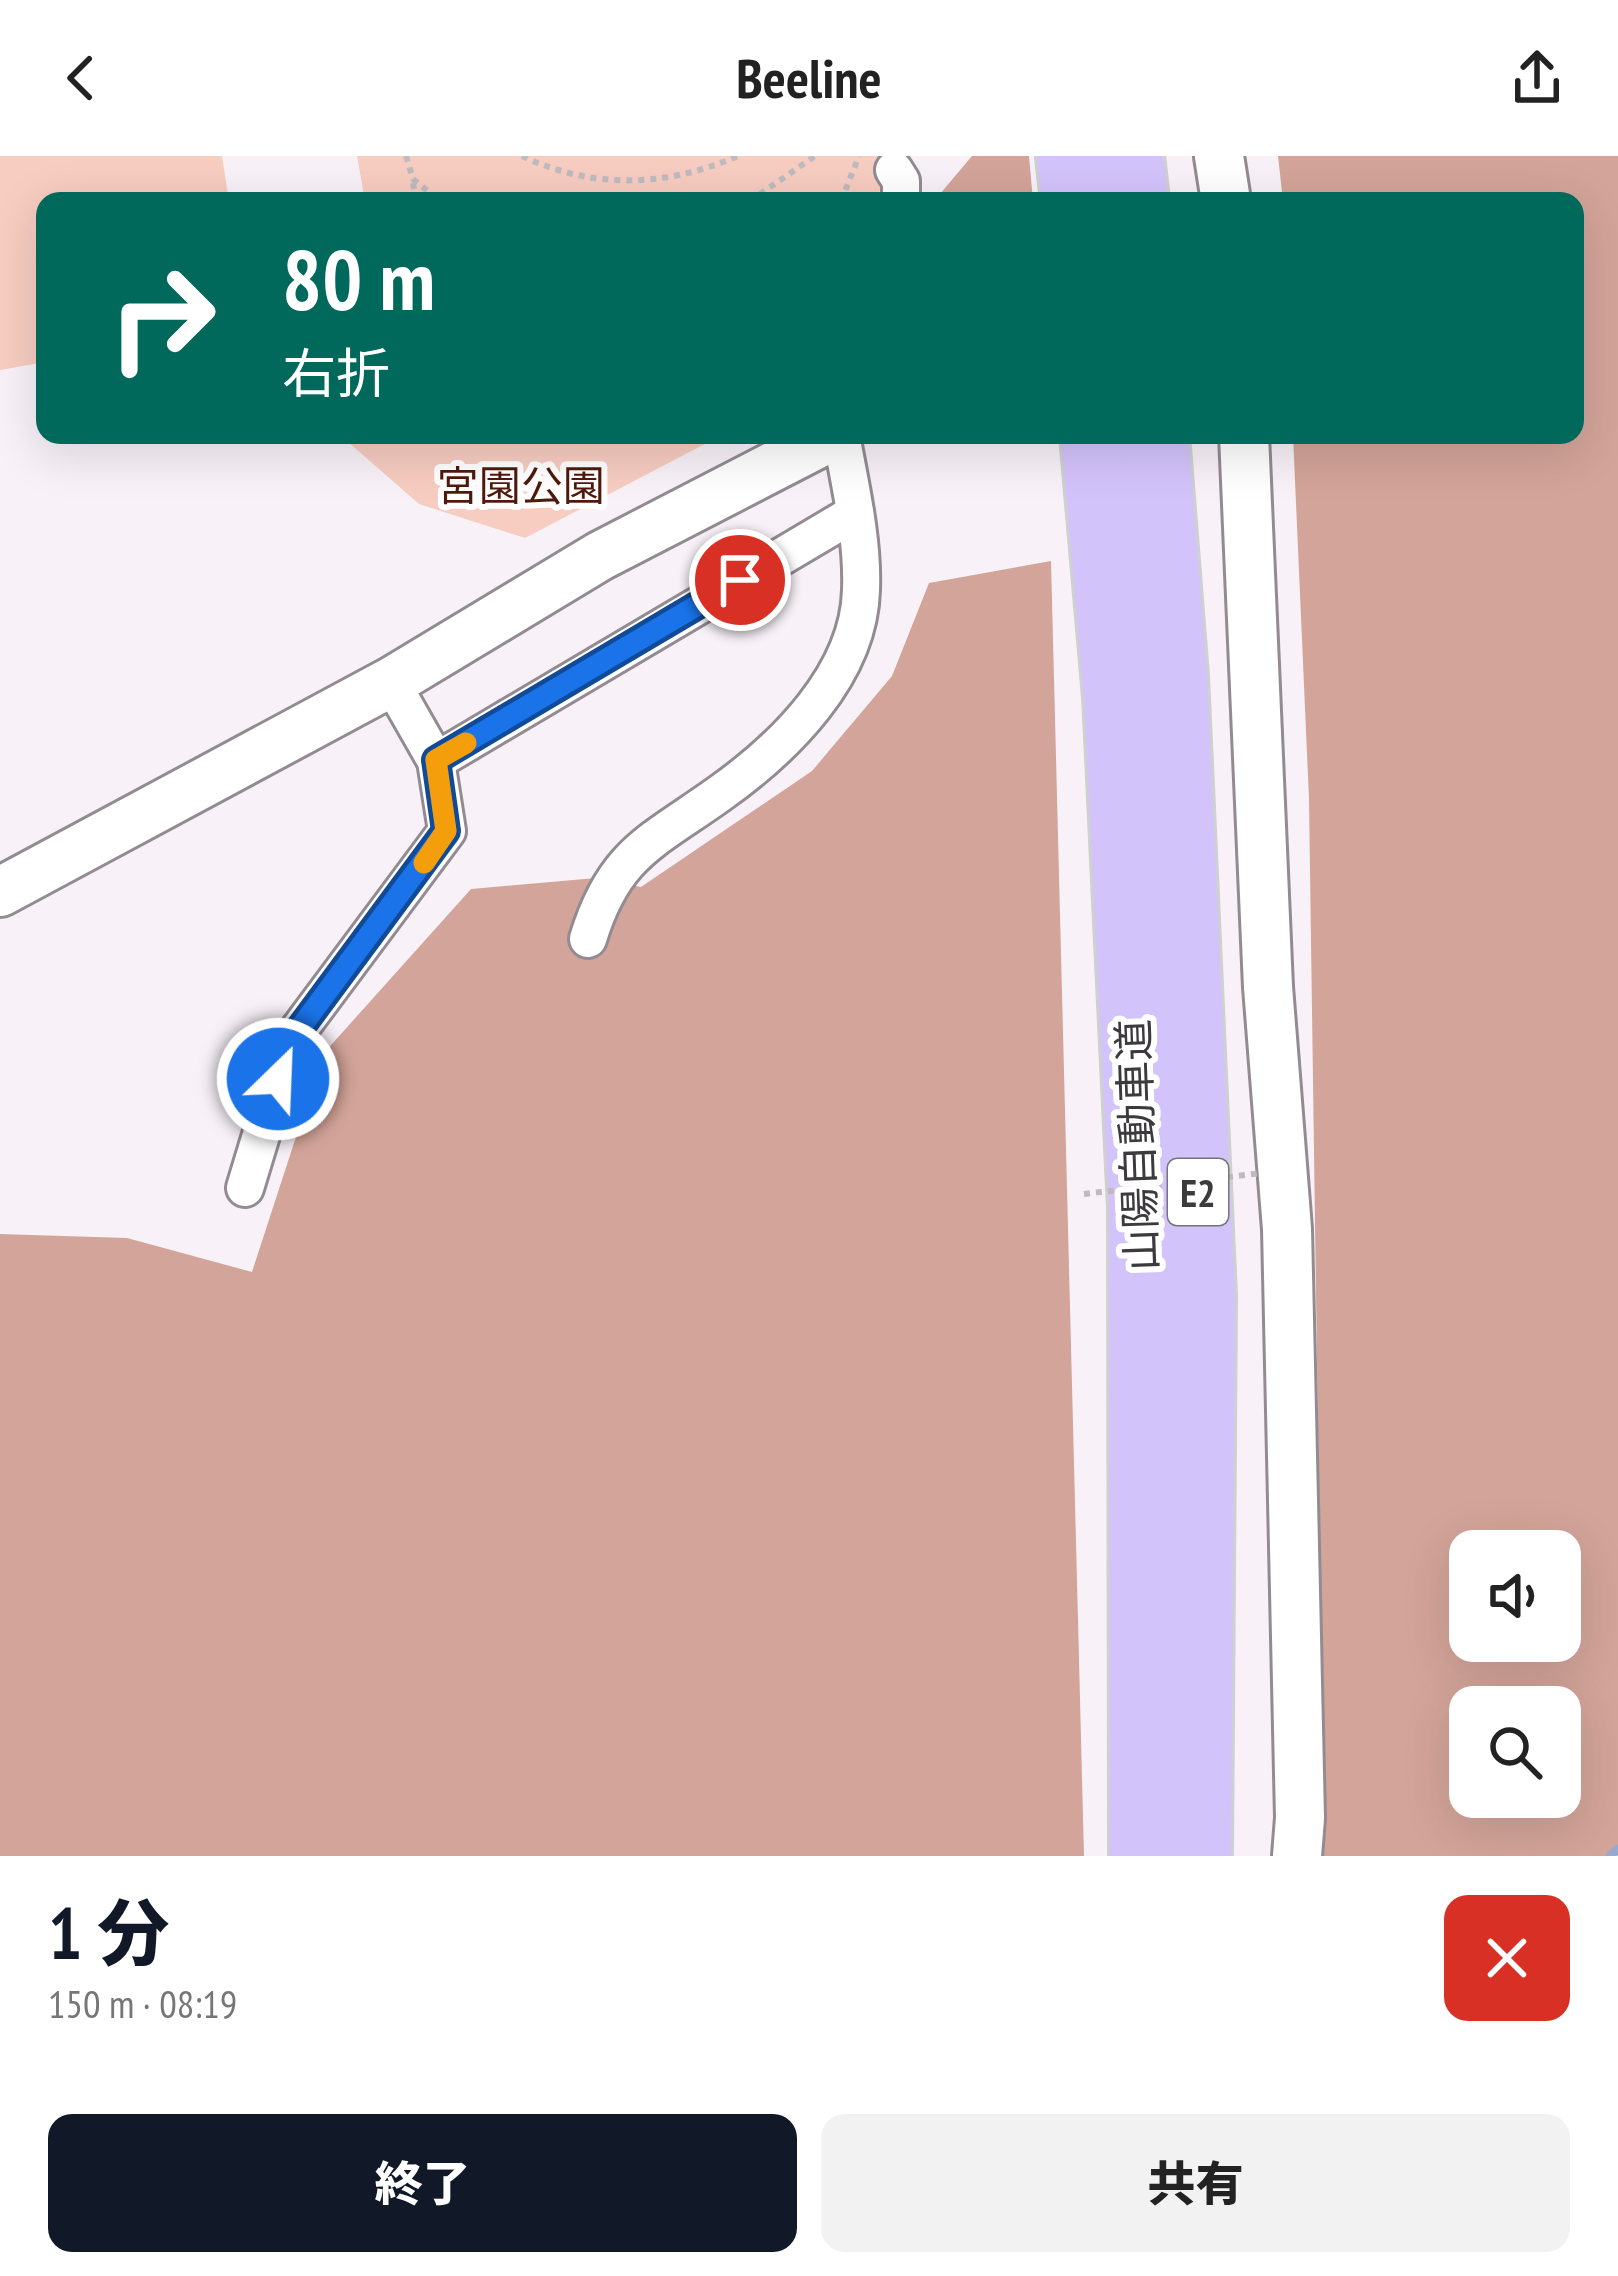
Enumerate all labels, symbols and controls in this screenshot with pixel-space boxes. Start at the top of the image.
text: Beeline [736,43,882,113]
icon: back [48,45,114,111]
icon: share [1504,45,1570,111]
text: 80 m [282,224,435,333]
icon: right [84,240,240,396]
text: 右折 [282,338,390,408]
park label: 宮園公園 [437,458,605,513]
pin [689,529,791,631]
icon: arrive [707,547,773,613]
position arrow [215,1016,341,1142]
street label: 山陽自動車道 [1105,1018,1169,1272]
road number: E2 [1168,1159,1228,1225]
map controls [1449,1530,1581,1818]
button: sound [1449,1530,1581,1662]
button: search [1449,1686,1581,1818]
text: 1 分 [48,1886,169,1979]
button: close [1444,1895,1570,2021]
text: 150 m · 08:19 [48,1978,237,2029]
button: 終了 [48,2114,797,2252]
button: 共有 [821,2114,1570,2252]

